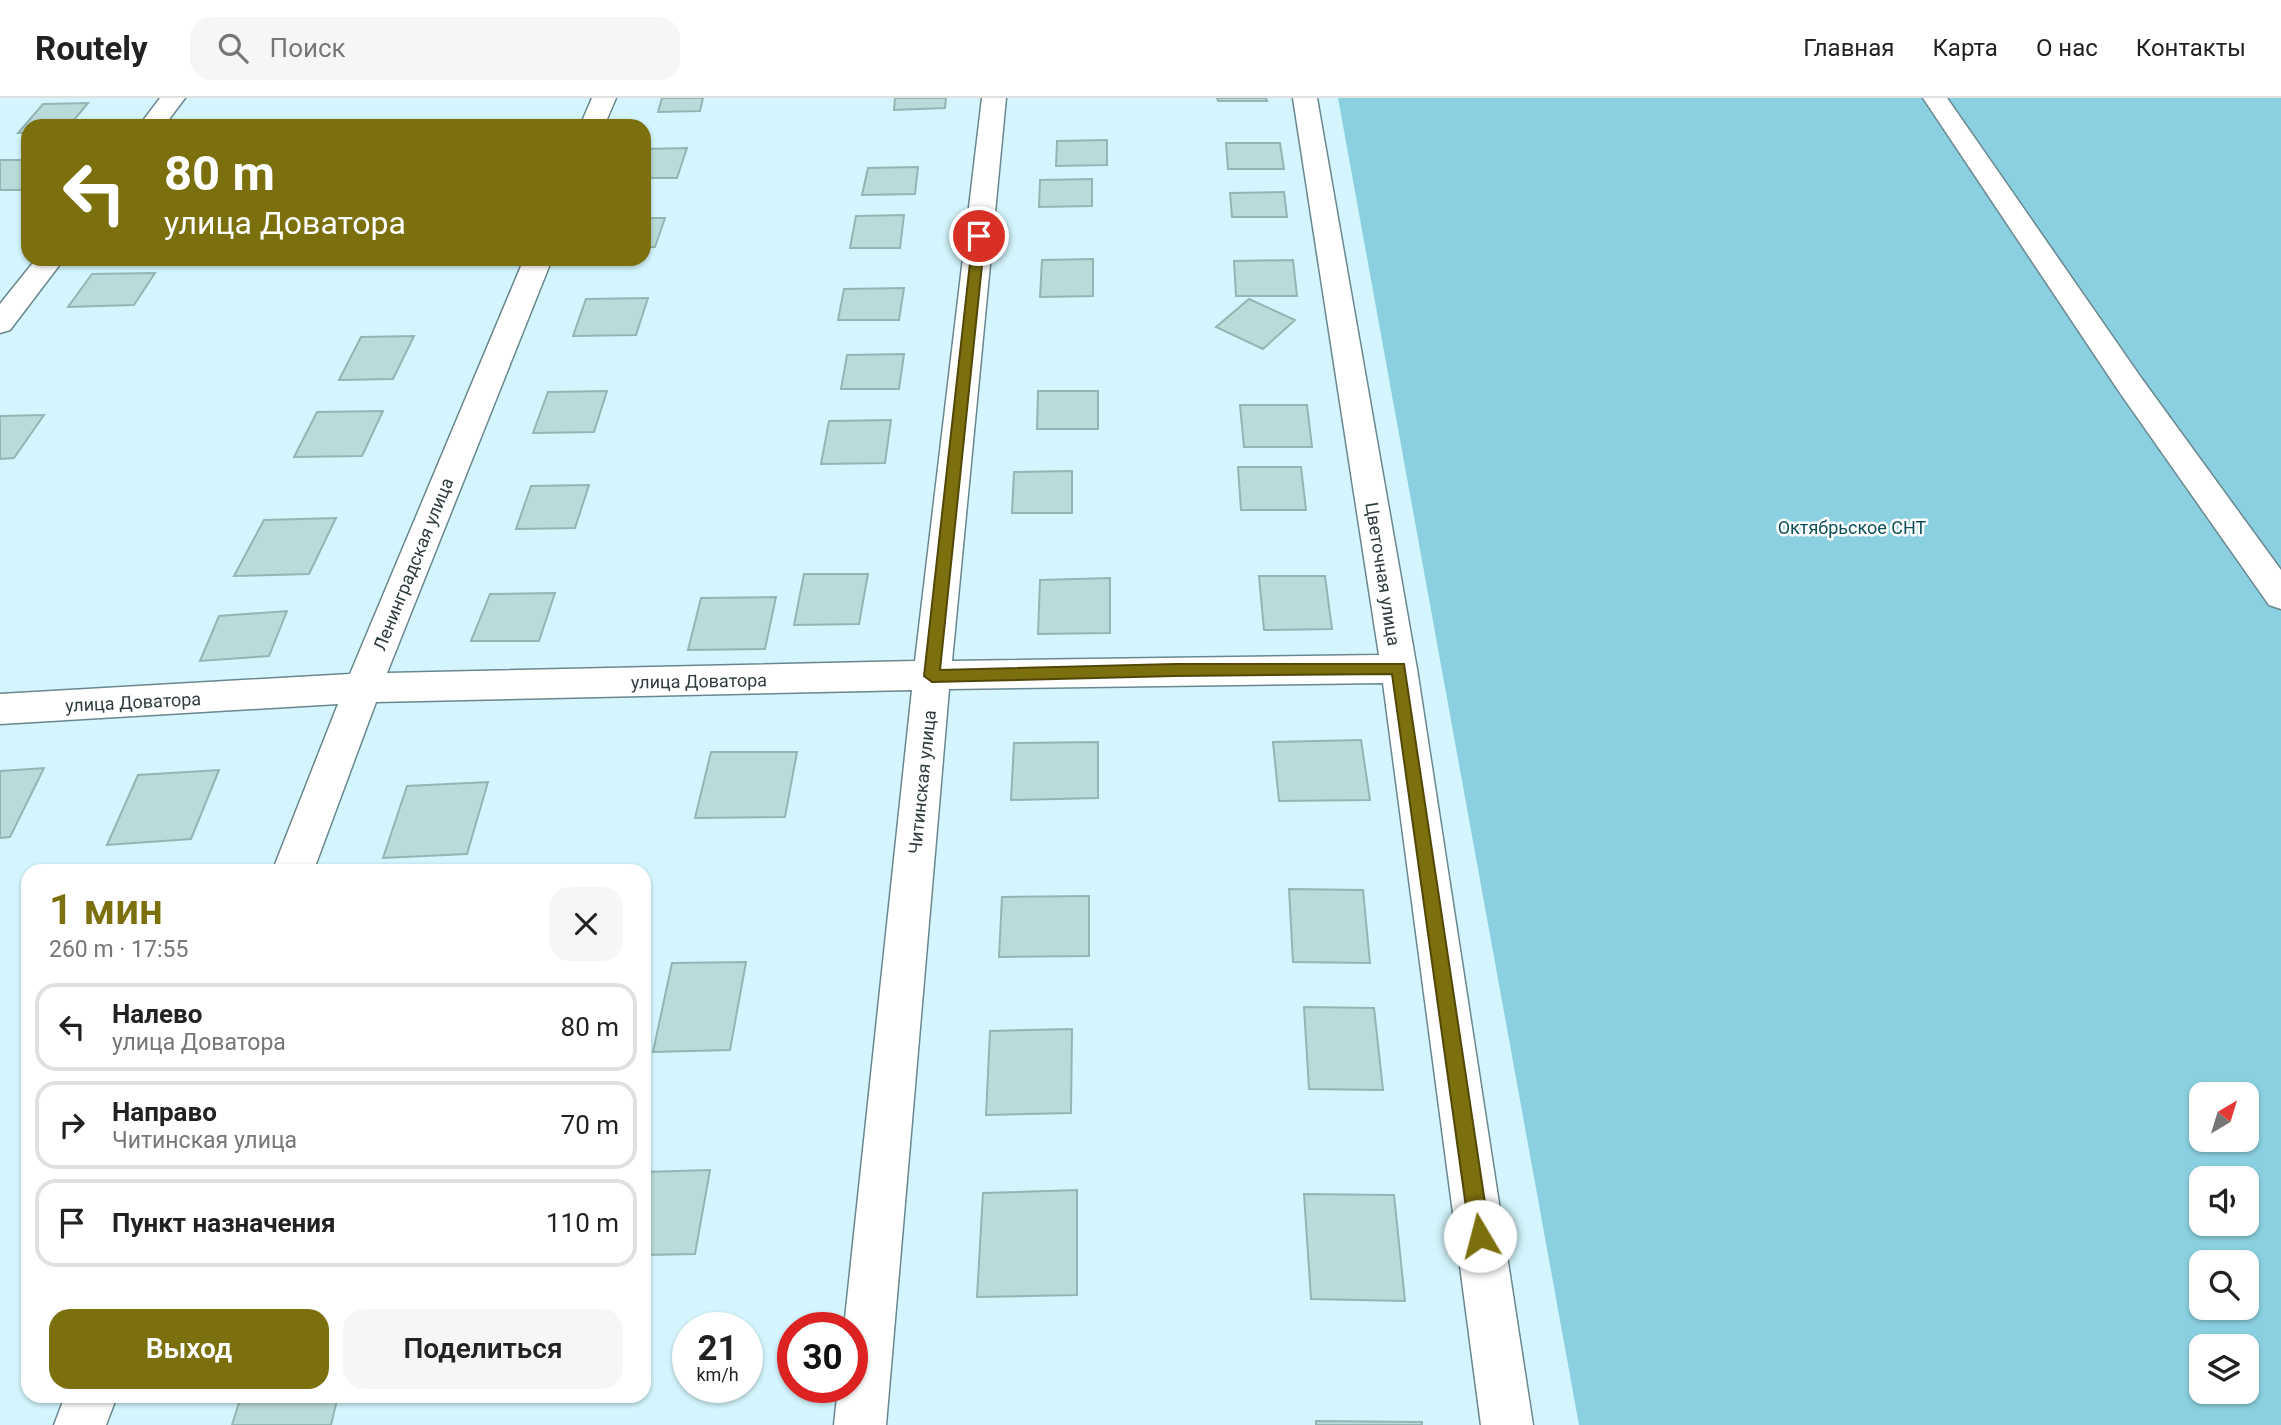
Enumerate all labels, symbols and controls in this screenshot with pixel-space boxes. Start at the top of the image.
search box [190,17,680,80]
text: Routely [35,29,148,68]
icon: search [214,29,252,67]
text: Поиск [270,33,346,63]
text: Главная [1803,34,1894,62]
text: Карта [1932,34,1998,62]
text: О нас [2036,34,2098,62]
text: Контакты [2136,34,2246,62]
text: 80 m [164,145,275,202]
icon: left [49,147,140,238]
text: улица Доватора [164,204,406,242]
pin [949,206,1009,266]
icon: arrive [960,217,998,255]
street label: Ленинградская улица [369,475,457,653]
street label: Цветочная улица [1361,501,1405,647]
park label: Октябрьское СНТ [1778,517,1927,538]
street label: улица Доватора [631,669,767,693]
street label: улица Доватора [65,688,201,716]
street label: Читинская улица [904,709,940,855]
text: 1 мин [49,885,163,934]
button: close [549,887,623,961]
text: 260 m · 17:55 [49,936,188,963]
text: Налево [112,999,202,1029]
icon: left [53,1008,91,1046]
text: 80 m [561,1012,619,1042]
text: улица Доватора [112,1029,286,1056]
north arrow [2189,1082,2259,1152]
map controls [2189,1082,2259,1404]
text: Направо [112,1097,217,1127]
icon: right [53,1106,91,1144]
text: 70 m [561,1110,619,1140]
text: Читинская улица [112,1127,297,1154]
button: sound [2189,1166,2259,1236]
position arrow [1443,1199,1517,1273]
icon: arrive [53,1204,91,1242]
text: Пункт назначения [112,1208,336,1238]
text: 110 m [546,1208,619,1238]
button: search [2189,1250,2259,1320]
button: Выход [49,1309,329,1389]
button: Поделиться [343,1309,623,1389]
speed limit sign: 30 [777,1312,868,1403]
text: 21 [697,1328,738,1369]
button: layers [2189,1334,2259,1404]
text: km/h [696,1364,739,1385]

